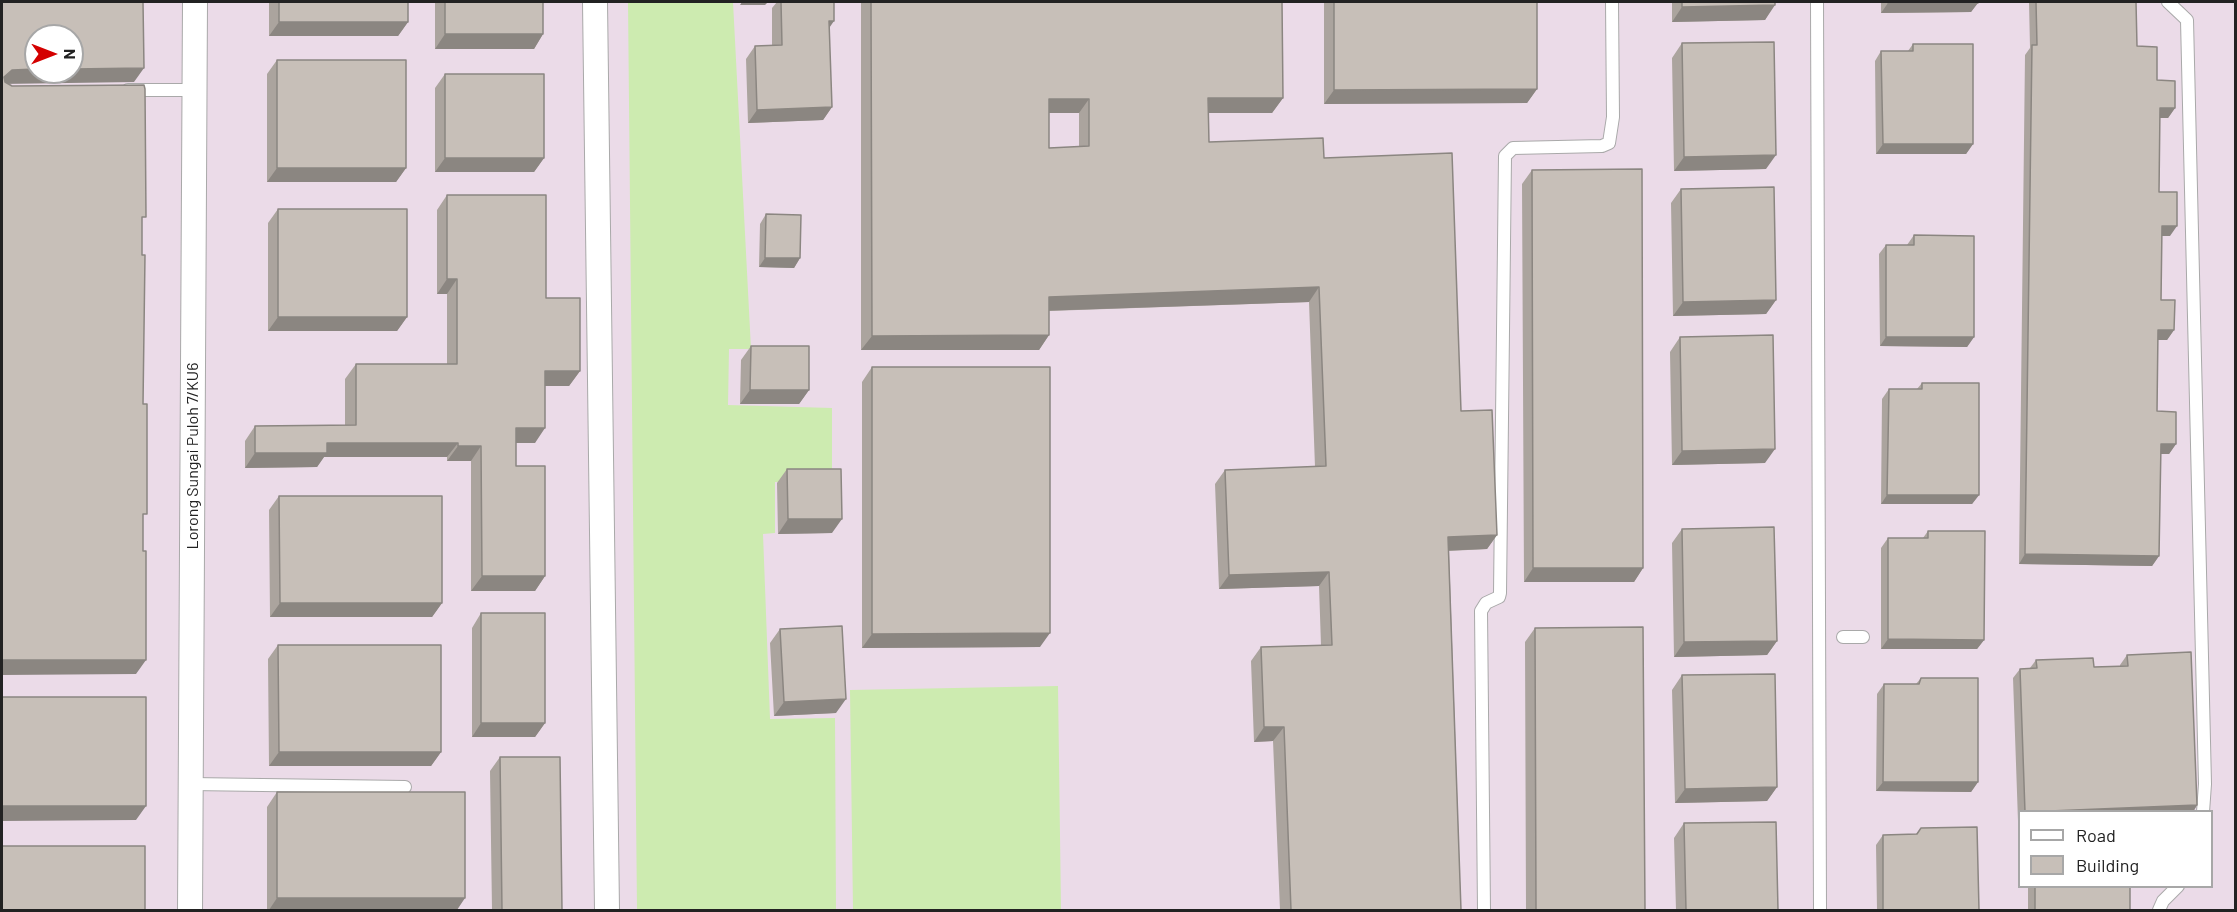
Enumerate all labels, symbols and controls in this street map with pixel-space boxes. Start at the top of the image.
north arrow [24,24,84,84]
text: N [61,49,80,59]
street label: Lorong Sungai Puloh 7/KU6 [183,363,203,549]
legend [2018,810,2213,888]
text: Road [2076,824,2116,846]
text: Building [2076,854,2139,876]

